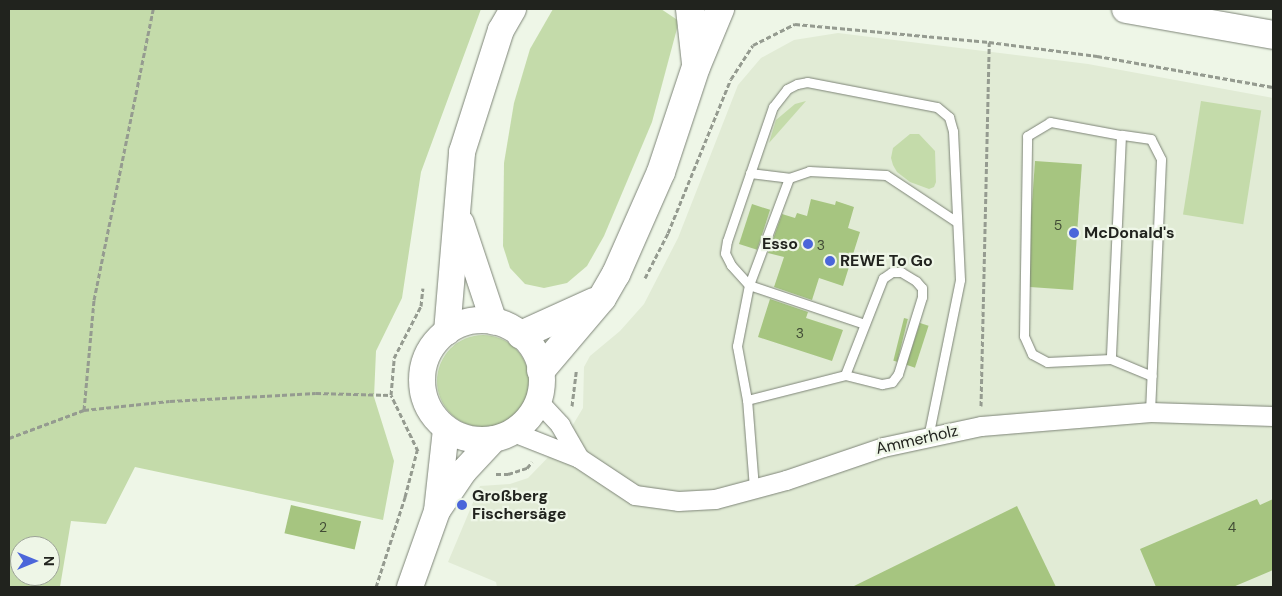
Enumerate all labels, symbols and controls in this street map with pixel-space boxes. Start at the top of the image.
house number: 5 [1054,217,1062,233]
place label: McDonald's [1084,223,1175,243]
marker: McDonald's [1068,227,1080,239]
place label: Esso [762,234,798,254]
house number: 3 [817,237,825,253]
marker: Esso [802,238,814,250]
place label: REWE To Go [840,251,933,271]
marker: REWE To Go [824,255,836,267]
house number: 3 [796,325,804,341]
street label: Ammerholz [874,421,960,459]
place label: Großberg Fischersäge [472,486,566,524]
marker: Großberg Fischersäge [456,499,468,511]
house number: 2 [319,519,327,535]
house number: 4 [1228,519,1236,535]
north arrow [10,536,60,586]
text: N [40,556,58,566]

